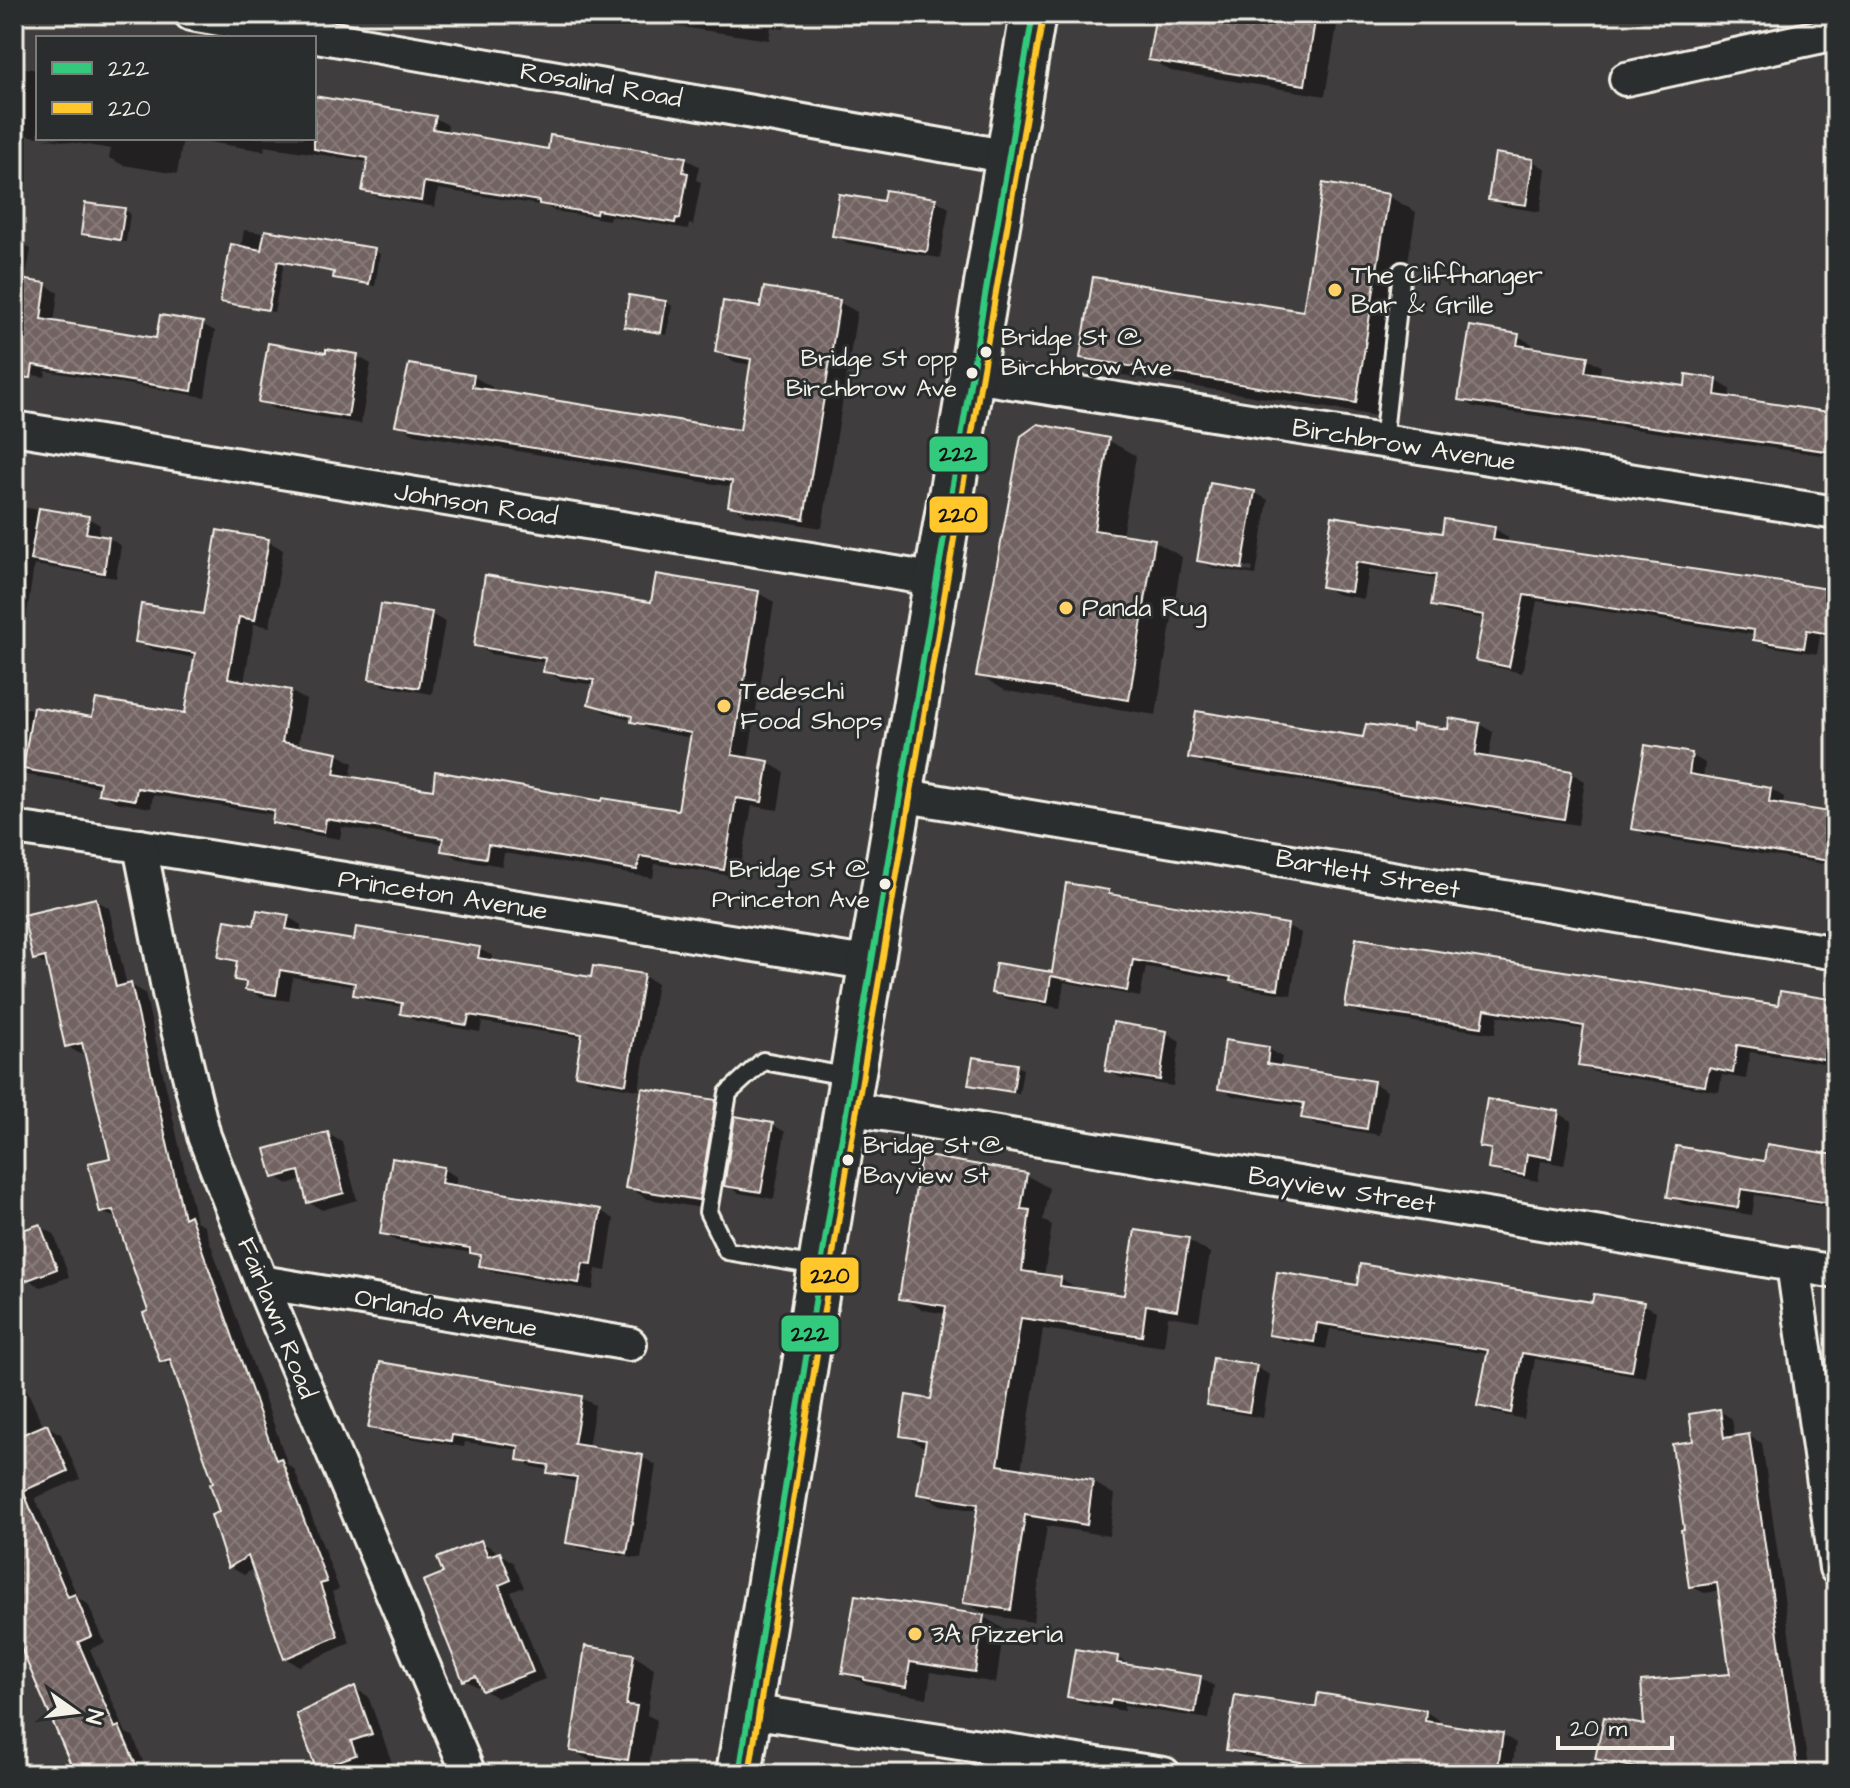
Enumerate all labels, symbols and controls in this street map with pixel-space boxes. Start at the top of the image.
legend [36,36,316,140]
text: 222 [108,52,149,86]
street label: Rosalind Road [517,53,685,117]
text: 220 [108,92,151,126]
place label: The Cliffhanger Bar & Grille [1351,257,1543,323]
marker: The Cliffhanger Bar & Grille [1326,281,1344,299]
place label: Bridge St @ Birchbrow Ave [1001,321,1172,385]
place label: Bridge St opp Birchbrow Ave [786,342,957,406]
marker: Bridge St @ Birchbrow Ave [978,344,994,360]
marker: Bridge St opp Birchbrow Ave [964,365,980,381]
street label: Birchbrow Avenue [1290,410,1518,480]
line badge: 222 [928,435,989,473]
text: 222 [938,439,977,470]
street label: Johnson Road [392,473,560,535]
line badge: 220 [928,495,989,534]
text: 220 [937,500,978,531]
place label: Panda Rug [1082,590,1207,628]
marker: Panda Rug [1057,599,1075,617]
place label: Tedeschi Food Shops [740,673,883,739]
marker: Tedeschi Food Shops [715,697,733,715]
street label: Bartlett Street [1273,840,1463,908]
place label: Bridge St @ Princeton Ave [712,853,870,917]
street label: Princeton Avenue [336,861,550,929]
marker: Bridge St @ Princeton Ave [877,876,893,892]
place label: Bridge St @ Bayview St [863,1129,1004,1194]
marker: Bridge St @ Bayview St [840,1152,856,1168]
street label: Bayview Street [1245,1157,1439,1225]
street label: Fairlawn Road [228,1232,326,1404]
line badge: 220 [799,1256,860,1294]
text: 220 [809,1261,850,1292]
street label: Orlando Avenue [352,1279,540,1347]
line badge: 222 [780,1314,840,1353]
text: 222 [790,1319,829,1350]
place label: 3A Pizzeria [931,1616,1063,1652]
marker: 3A Pizzeria [906,1625,924,1643]
north arrow [36,1672,116,1752]
scale bar [1558,1700,1672,1750]
text: N [77,1706,111,1727]
text: 20 m [1570,1712,1627,1746]

